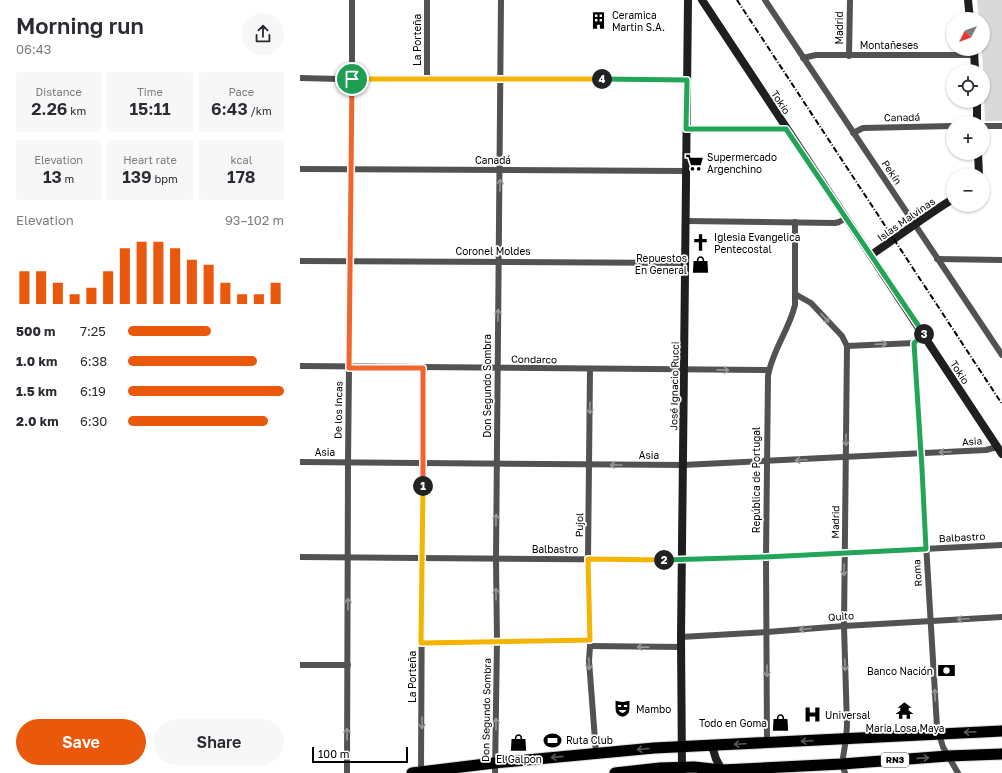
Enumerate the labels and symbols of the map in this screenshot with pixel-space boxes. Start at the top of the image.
place label: Ceramica Martin S.A. [612,9,665,33]
building icon: Ceramica Martin S.A. [589,11,609,31]
street label: Madrid [833,11,845,45]
north arrow [946,12,990,56]
street label: La Porteña [411,14,423,66]
street label: Montañeses [860,39,918,51]
pin [335,62,369,96]
pin: 4 [592,69,612,89]
street label: Tokio [769,88,793,116]
street label: Canadá [884,111,920,123]
place label: Supermercado Argenchino [707,151,777,175]
supermarket icon: Supermercado Argenchino [684,153,704,173]
street label: Canadá [475,154,511,166]
street label: Pekín [880,158,904,186]
one-way arrow [496,179,504,192]
street label: Islas Malvinas [875,195,937,243]
place label: Iglesia Evangelica Pentecostal [714,231,800,255]
church icon: Iglesia Evangelica Pentecostal [691,233,711,253]
street label: Coronel Moldes [455,245,531,257]
place label: Repuestos En General [635,252,687,276]
shop icon: Repuestos En General [690,254,710,274]
one-way arrow [494,309,502,322]
one-way arrow [820,313,830,323]
pin: 3 [914,324,934,344]
street label: Don Segundo Sombra [481,334,493,438]
one-way arrow [874,340,887,348]
street label: José Ignacio Rucci [667,341,681,431]
street label: Condarco [511,353,557,365]
street label: Tokio [948,358,972,386]
one-way arrow [716,366,729,373]
street label: De los Incas [331,381,345,439]
one-way arrow [586,401,593,414]
street label: República de Portugal [750,427,762,533]
one-way arrow [842,433,850,446]
street label: Asia [961,434,983,448]
street label: Asia [315,446,335,458]
street label: Asia [639,449,659,461]
one-way arrow [939,449,952,456]
one-way arrow [795,456,808,464]
one-way arrow [610,461,623,469]
pin: 1 [413,476,433,496]
street label: Madrid [829,505,841,539]
street label: Pujol [573,513,585,537]
one-way arrow [492,514,500,527]
street label: Balbastro [938,530,986,544]
street label: Balbastro [532,543,578,555]
pin: 2 [654,550,674,570]
street label: Roma [910,559,924,587]
one-way arrow [840,563,848,576]
one-way arrow [492,588,500,601]
one-way arrow [344,598,352,611]
street label: Quito [828,609,854,623]
one-way arrow [957,616,970,623]
one-way arrow [799,625,812,633]
one-way arrow [637,643,650,650]
street label: La Porteña [406,651,418,703]
one-way arrow [586,657,593,670]
street label: Don Segundo Sombra [479,658,493,762]
one-way arrow [841,658,849,671]
bank icon: Banco Nación [936,661,956,681]
one-way arrow [763,664,771,677]
place label: Banco Nación [867,665,933,677]
one-way arrow [932,689,939,702]
theatre icon: Mambo [613,699,633,719]
temple icon: Maria Losa Maya [895,701,915,721]
place label: Mambo [636,703,671,715]
hospital icon: Universal [802,705,822,725]
place label: Universal [825,709,870,721]
shop icon: Todo en Goma [770,713,790,733]
one-way arrow [418,716,426,729]
place label: Todo en Goma [699,717,767,729]
one-way arrow [492,718,500,731]
place label: Maria Losa Maya [865,722,945,734]
one-way arrow [343,728,351,741]
one-way arrow [964,729,977,736]
sports icon: Ruta Club [543,730,563,750]
shop icon: El Galpon [509,732,529,752]
place label: Ruta Club [566,734,613,746]
one-way arrow [801,737,814,745]
one-way arrow [734,741,747,748]
scale bar [312,745,408,764]
one-way arrow [637,745,650,752]
place label: El Galpon [496,753,542,765]
one-way arrow [551,753,564,761]
road number: RN3 [881,753,909,767]
one-way arrow [916,754,929,761]

